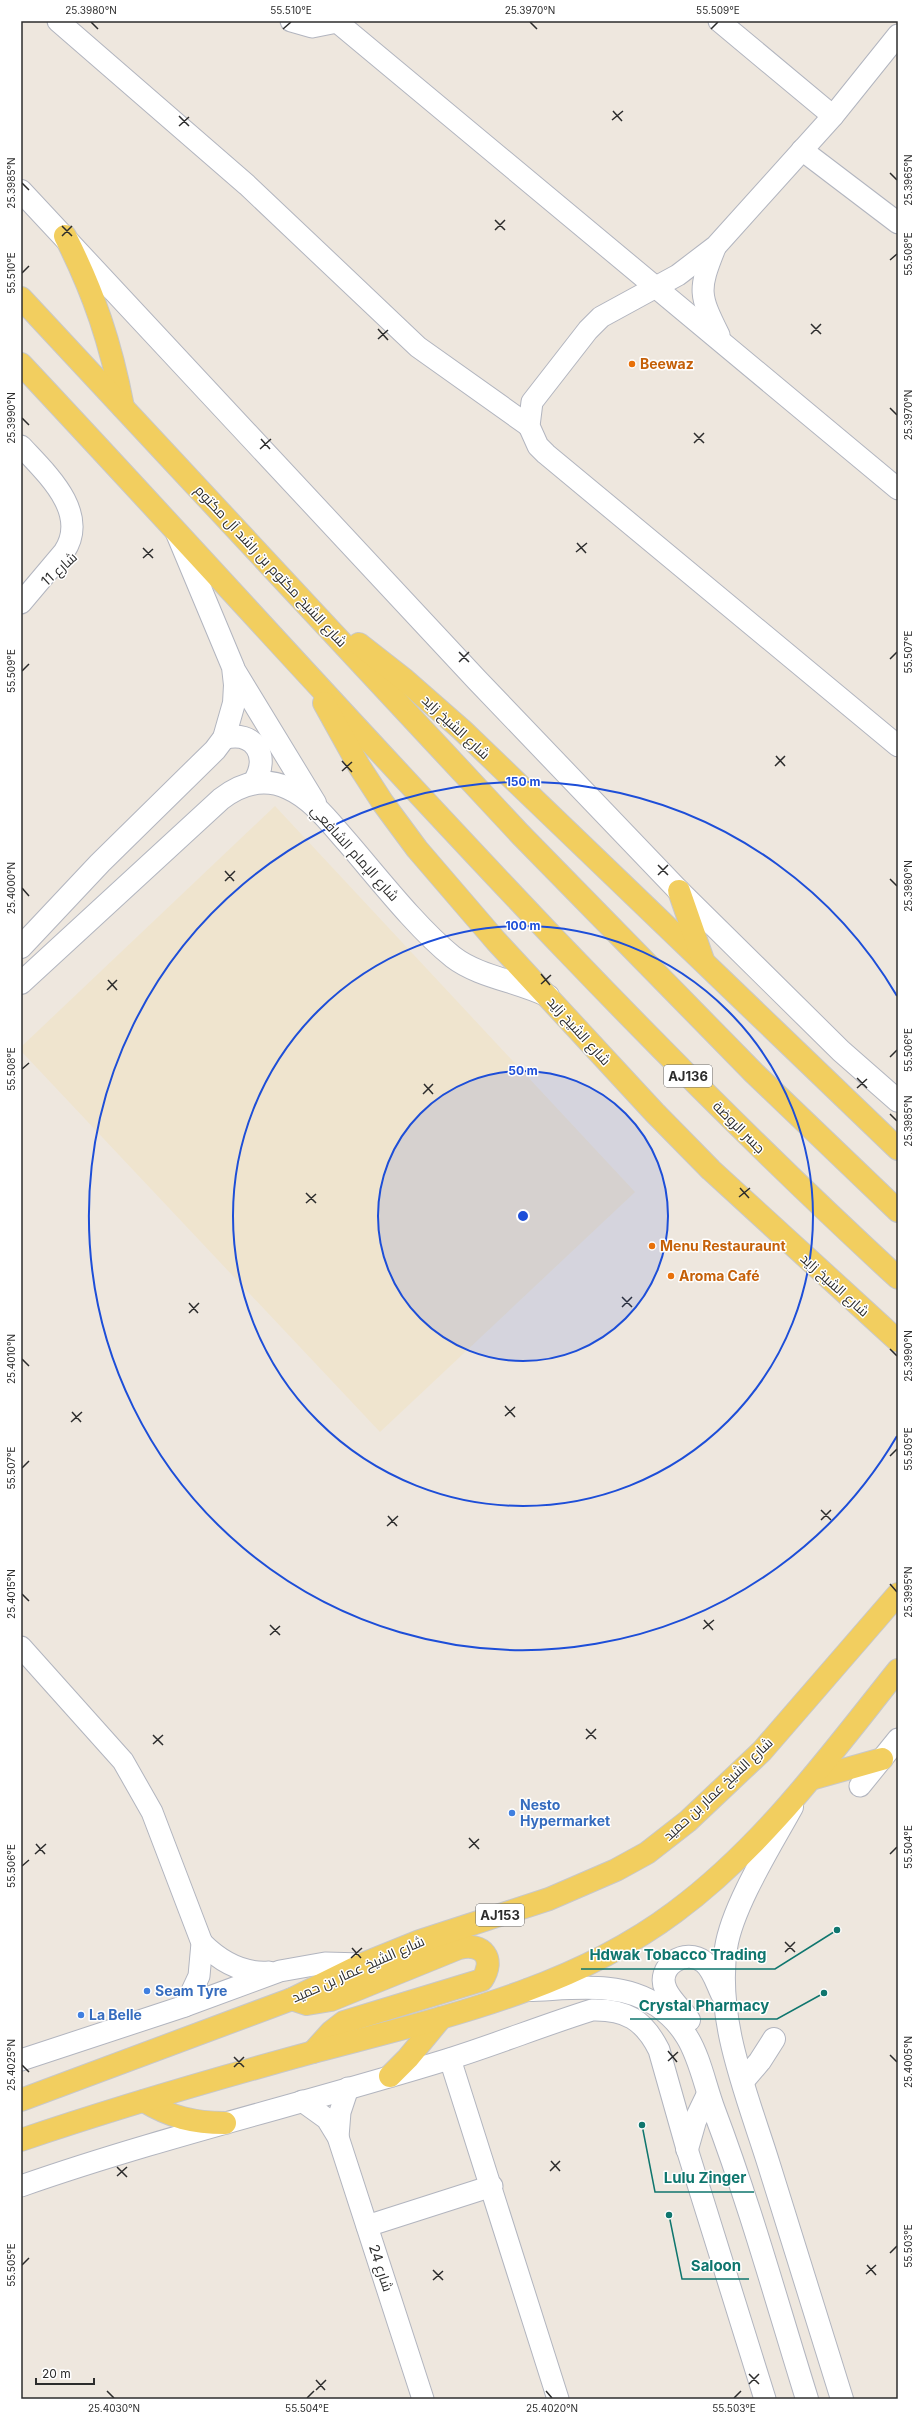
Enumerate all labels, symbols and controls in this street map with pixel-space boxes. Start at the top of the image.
text: 25.3980°N [65,4,117,16]
text: 55.510°E [270,4,312,16]
text: 25.3970°N [505,4,555,16]
text: 55.509°E [696,4,740,16]
text: 25.3965°N [902,154,914,206]
text: 25.3985°N [5,157,17,209]
text: 55.508°E [902,232,914,276]
text: 55.510°E [5,252,17,294]
place label: Beewaz [640,355,694,372]
marker: Beewaz [627,359,637,369]
text: 25.3970°N [902,390,914,440]
text: 25.3990°N [5,392,17,444]
street label: شارع الشيخ مكتوم بن راشد آل مكتوم [190,481,351,651]
street label: شارع 11 [37,548,81,590]
text: 55.507°E [902,630,914,674]
text: 55.509°E [5,649,17,693]
street label: شارع الشيخ زايد [418,691,494,763]
text: 150 m [506,774,540,789]
street label: شارع الإمام الشافعي [305,801,403,907]
text: 25.3980°N [902,860,914,912]
text: 25.4000°N [5,862,17,914]
text: 100 m [505,918,541,933]
street label: شارع الشيخ زايد [543,993,615,1069]
text: 55.506°E [902,1028,914,1072]
text: 55.508°E [5,1047,17,1091]
text: 50 m [508,1063,538,1078]
road number: AJ136 [664,1065,712,1087]
text: 25.3985°N [902,1095,914,1147]
street label: جسر الروضة [710,1097,769,1156]
centre of rings [516,1209,530,1223]
place label: Menu Restauraunt [660,1237,786,1254]
marker: Menu Restauraunt [647,1241,657,1251]
street label: شارع الشيخ زايد [797,1249,873,1321]
place label: Aroma Café [679,1267,760,1284]
marker: Aroma Café [666,1271,676,1281]
text: 25.3990°N [902,1330,914,1382]
text: 25.4010°N [5,1334,17,1384]
text: 55.505°E [902,1427,914,1471]
text: 55.507°E [5,1446,17,1490]
text: 25.3995°N [902,1566,914,1618]
text: 25.4015°N [5,1569,17,1619]
street label: شارع الشيخ عمار بن حميد [659,1734,777,1844]
place label: Nesto Hypermarket [520,1796,610,1829]
marker: Nesto Hypermarket [507,1808,517,1818]
text: 55.504°E [902,1825,914,1869]
text: 55.506°E [5,1844,17,1888]
road number: AJ153 [476,1904,524,1926]
street label: شارع الشيخ عمار بن حميد [289,1932,427,2006]
callout: Hdwak Tobacco Trading [581,1942,775,1969]
text: Hdwak Tobacco Trading [589,1945,767,1964]
place label: Seam Tyre [155,1982,227,1999]
marker: Seam Tyre [142,1986,152,1996]
callout: Crystal Pharmacy [630,1992,777,2019]
text: Crystal Pharmacy [639,1996,769,2015]
place label: La Belle [89,2006,142,2023]
marker: La Belle [76,2010,86,2020]
text: 25.4005°N [902,2036,914,2088]
text: 25.4025°N [5,2039,17,2091]
callout: Lulu Zinger [655,2165,754,2192]
text: Lulu Zinger [664,2168,746,2187]
text: 55.503°E [902,2224,914,2268]
street label: شارع 24 [365,2242,397,2294]
text: 55.505°E [5,2243,17,2287]
callout: Saloon [682,2252,749,2279]
text: Saloon [691,2256,741,2275]
scale bar [36,2360,94,2386]
text: 20 m [42,2366,71,2381]
text: 25.4030°N [88,2402,140,2414]
text: 55.504°E [285,2402,329,2414]
text: 25.4020°N [526,2402,578,2414]
text: 55.503°E [712,2402,756,2414]

